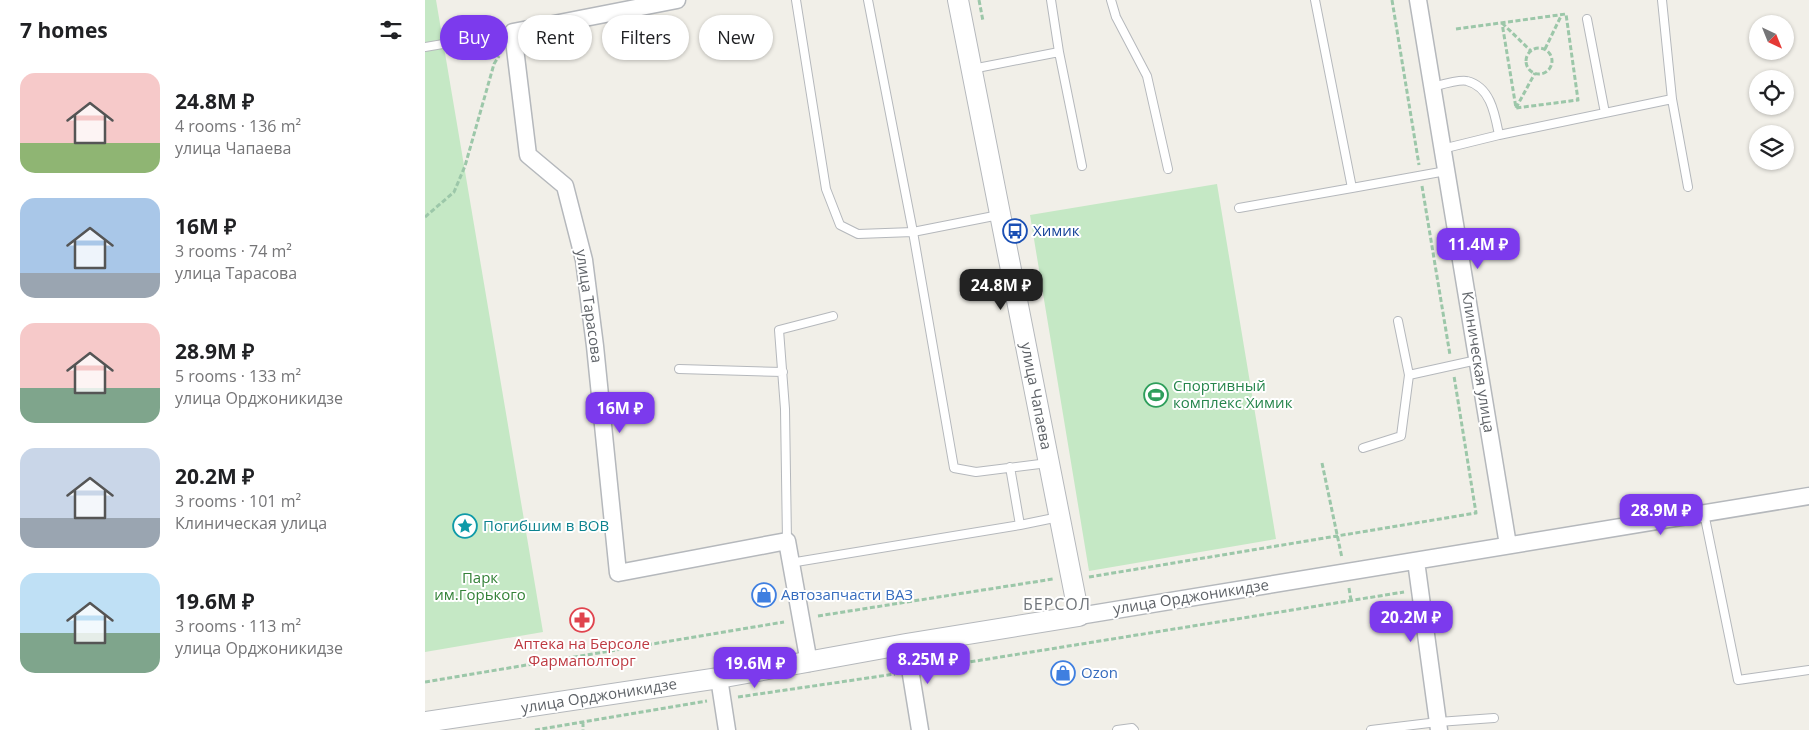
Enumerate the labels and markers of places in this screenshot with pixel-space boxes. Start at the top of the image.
bus stop icon: Химик [1002,218,1028,244]
place label: Химик [1033,220,1080,240]
pin: 11.4M ₽ [1432,228,1524,270]
pin: 24.8M ₽ [955,268,1047,311]
place label: Спортивный комплекс Химик [1173,375,1293,412]
sports icon: Спортивный комплекс Химик [1143,382,1169,408]
pin: 16M ₽ [585,392,655,434]
pin: 28.9M ₽ [1615,494,1707,536]
place icon: Погибшим в ВОВ [452,513,478,539]
place label: Погибшим в ВОВ [483,515,609,535]
shop icon: Автозапчасти ВАЗ [751,582,777,608]
place label: Автозапчасти ВАЗ [781,584,913,604]
pin: 20.2M ₽ [1365,600,1457,643]
pharmacy icon: Аптека на Берсоле Фармаполторг [569,607,595,633]
place label: Аптека на Берсоле Фармаполторг [514,633,650,670]
pin: 8.25M ₽ [882,642,974,685]
pin: 19.6M ₽ [709,646,801,689]
shop icon: Ozon [1050,660,1076,686]
place label: Ozon [1081,662,1118,682]

